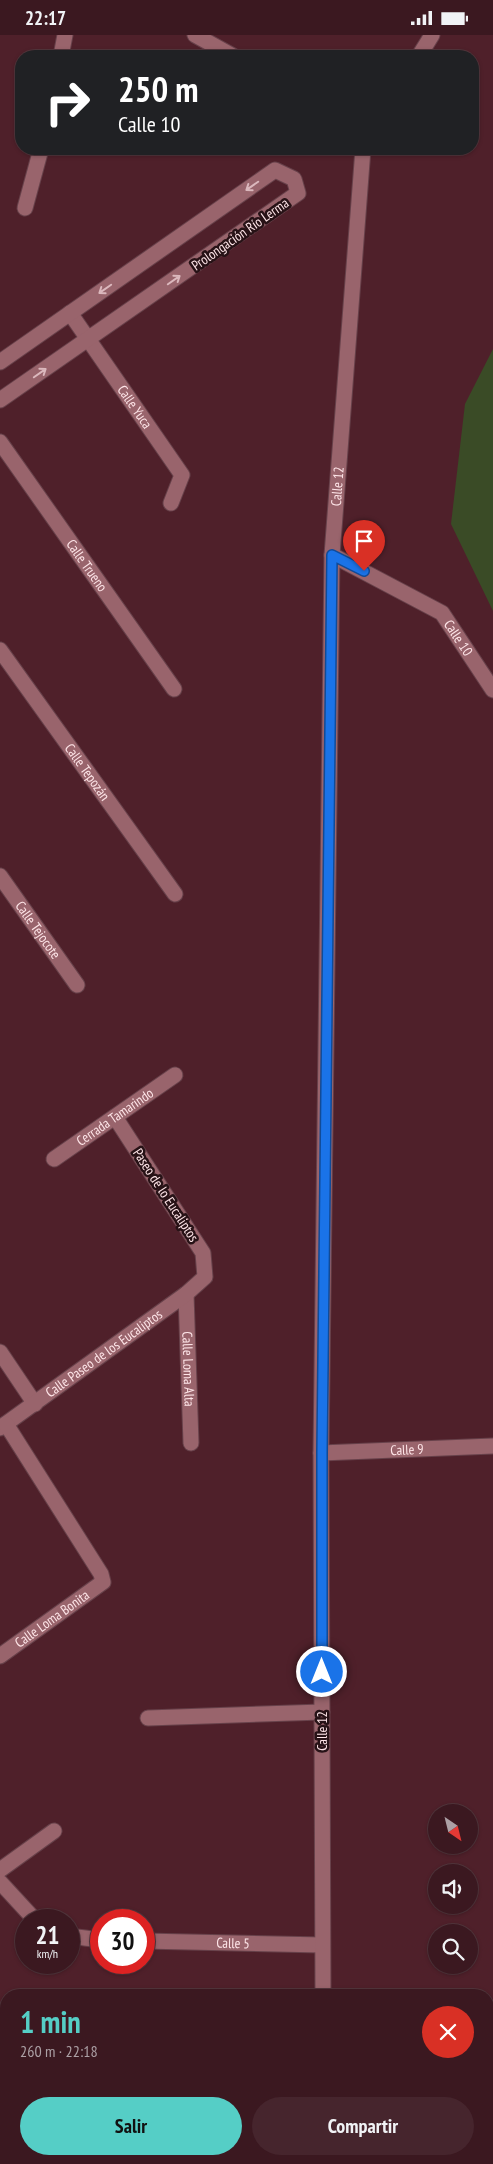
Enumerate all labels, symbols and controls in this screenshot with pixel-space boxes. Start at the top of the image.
text: 22:17 [25,6,66,30]
text: 250 m [118,66,199,112]
icon: right [35,70,100,135]
text: Calle 10 [118,110,180,138]
one-way arrow [246,181,260,191]
street label: Prolongación Río Lerma [188,194,292,274]
one-way arrow [166,275,180,285]
one-way arrow [98,284,112,294]
one-way arrow [33,368,47,378]
street label: Calle Yuca [113,381,156,432]
street label: Calle 12 [327,466,348,507]
pin [343,520,385,571]
icon: arrive [350,527,378,555]
street label: Calle Trueno [62,536,112,595]
street label: Calle 10 [440,616,477,659]
street label: Calle Tepozán [61,740,114,804]
street label: Calle Tejocote [11,897,65,963]
street label: Cerrada Tamarindo [73,1084,157,1150]
street label: Paseo de lo Eucaliptos [129,1145,203,1245]
street label: Calle Paseo de los Eucaliptos [42,1305,166,1401]
street label: Calle Loma Alta [178,1331,199,1407]
street label: Calle 9 [390,1440,424,1459]
street label: Calle Loma Bonita [11,1586,93,1651]
position arrow [295,1645,347,1697]
street label: Calle 12 [313,1711,331,1751]
north arrow [428,1804,478,1854]
map controls [428,1804,478,1974]
button: sound [428,1864,478,1914]
speed limit sign: 30 [90,1909,155,1974]
text: 21 [36,1919,59,1951]
button: search [428,1924,478,1974]
street label: Calle 5 [216,1934,250,1952]
text: km/h [37,1946,58,1961]
text: 1 min [20,2002,81,2041]
button: close [422,2006,474,2058]
text: 260 m · 22:18 [20,2041,98,2061]
button: Salir [20,2097,242,2155]
button: Compartir [252,2097,474,2155]

